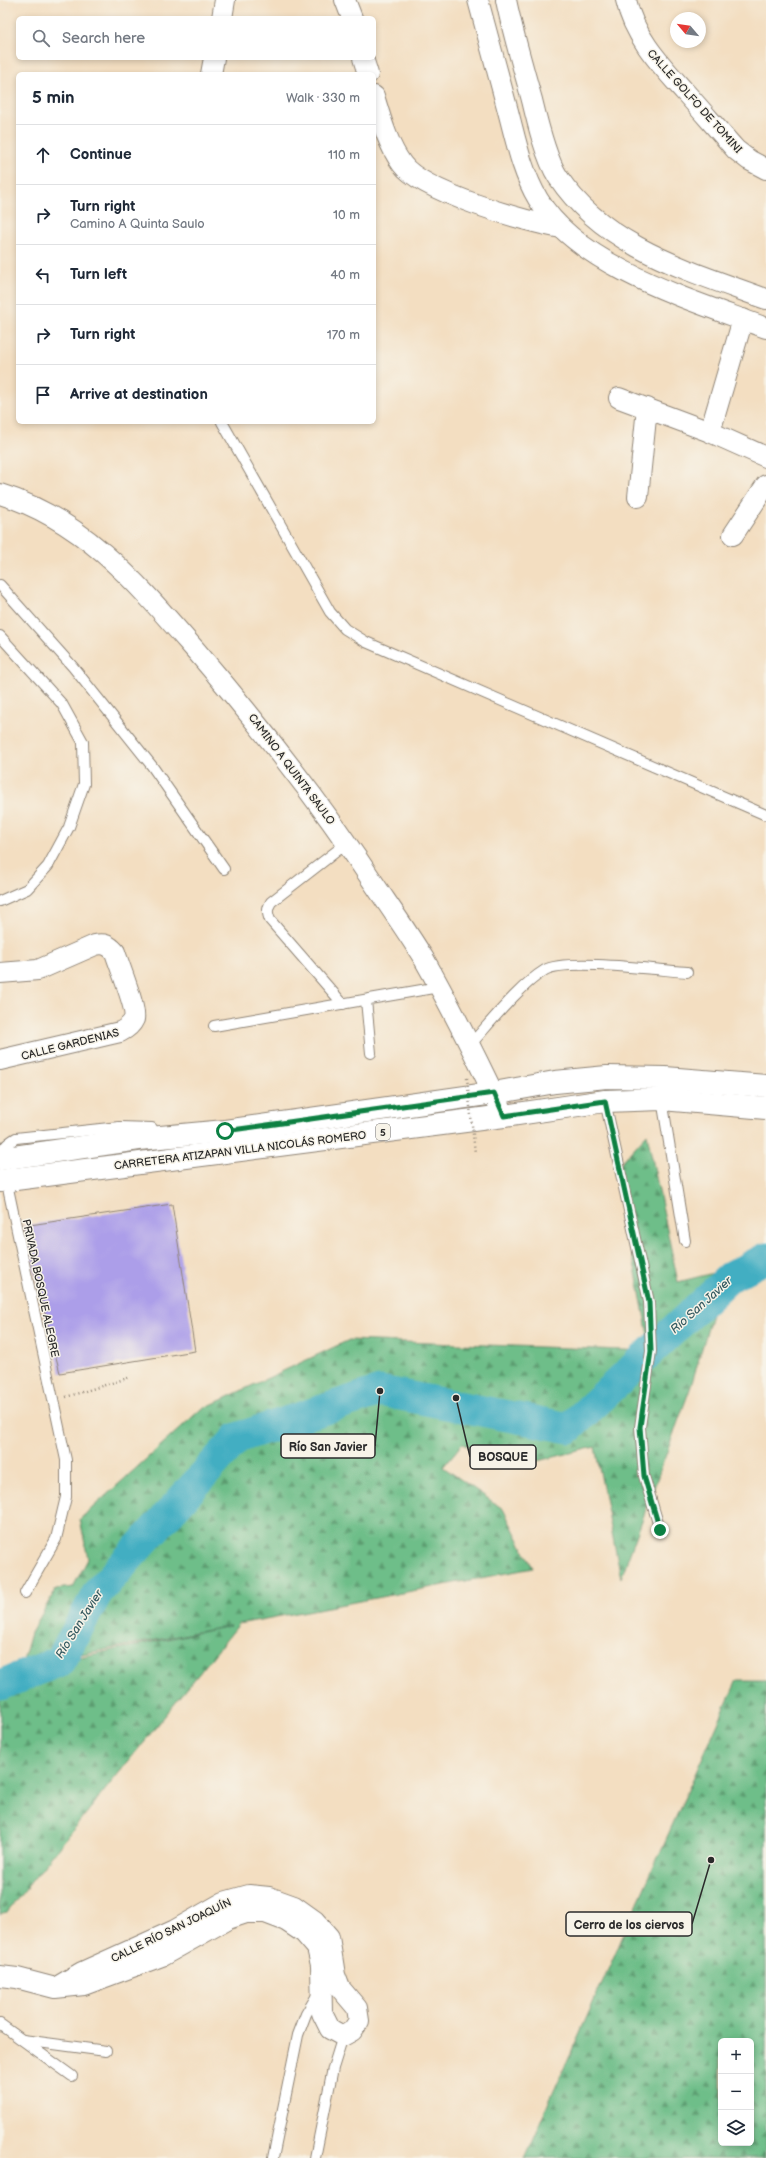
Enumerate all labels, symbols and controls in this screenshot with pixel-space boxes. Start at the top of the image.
north arrow [670,12,706,48]
search box [16,16,376,60]
icon: search [30,27,52,49]
text: Search here [62,29,145,48]
street label: CALLE GOLFO DE TOMINI [645,47,745,156]
text: 5 min [32,88,75,108]
text: Walk · 330 m [286,90,360,106]
icon: ahead [32,144,54,166]
text: Continue [70,145,132,164]
text: 110 m [328,147,360,163]
text: Turn right [70,197,135,216]
icon: right [32,204,54,226]
text: 10 m [333,207,360,223]
text: Camino A Quinta Saulo [70,216,205,232]
icon: left [32,264,54,286]
text: Turn left [70,265,127,284]
text: 40 m [330,267,360,283]
icon: right [32,324,54,346]
text: Turn right [70,325,135,344]
text: 170 m [327,327,360,343]
icon: arrive [32,384,54,406]
text: Arrive at destination [70,385,208,404]
street label: CAMINO A QUINTA SAULO [246,711,338,827]
street label: CALLE GARDENIAS [20,1026,121,1063]
route start [216,1122,234,1140]
road number: 5 [376,1124,390,1140]
street label: CARRETERA ATIZAPAN VILLA NICOLÁS ROMERO [113,1128,367,1172]
street label: PRIVADA BOSQUE ALEGRE [19,1218,62,1358]
water label: Río San Javier [667,1273,736,1337]
callout: Río San Javier [281,1434,375,1458]
text: Río San Javier [289,1440,367,1455]
callout: BOSQUE [470,1445,536,1469]
text: BOSQUE [478,1450,528,1465]
route end [651,1521,669,1539]
water label: Río San Javier [52,1586,107,1661]
street label: CALLE RÍO SAN JOAQUÍN [108,1895,234,1965]
callout: Cerro de los ciervos [566,1912,692,1936]
text: Cerro de los ciervos [574,1918,684,1933]
map controls [718,2038,754,2146]
button: + [718,2038,754,2074]
button: − [718,2074,754,2110]
button: layers [718,2110,754,2146]

